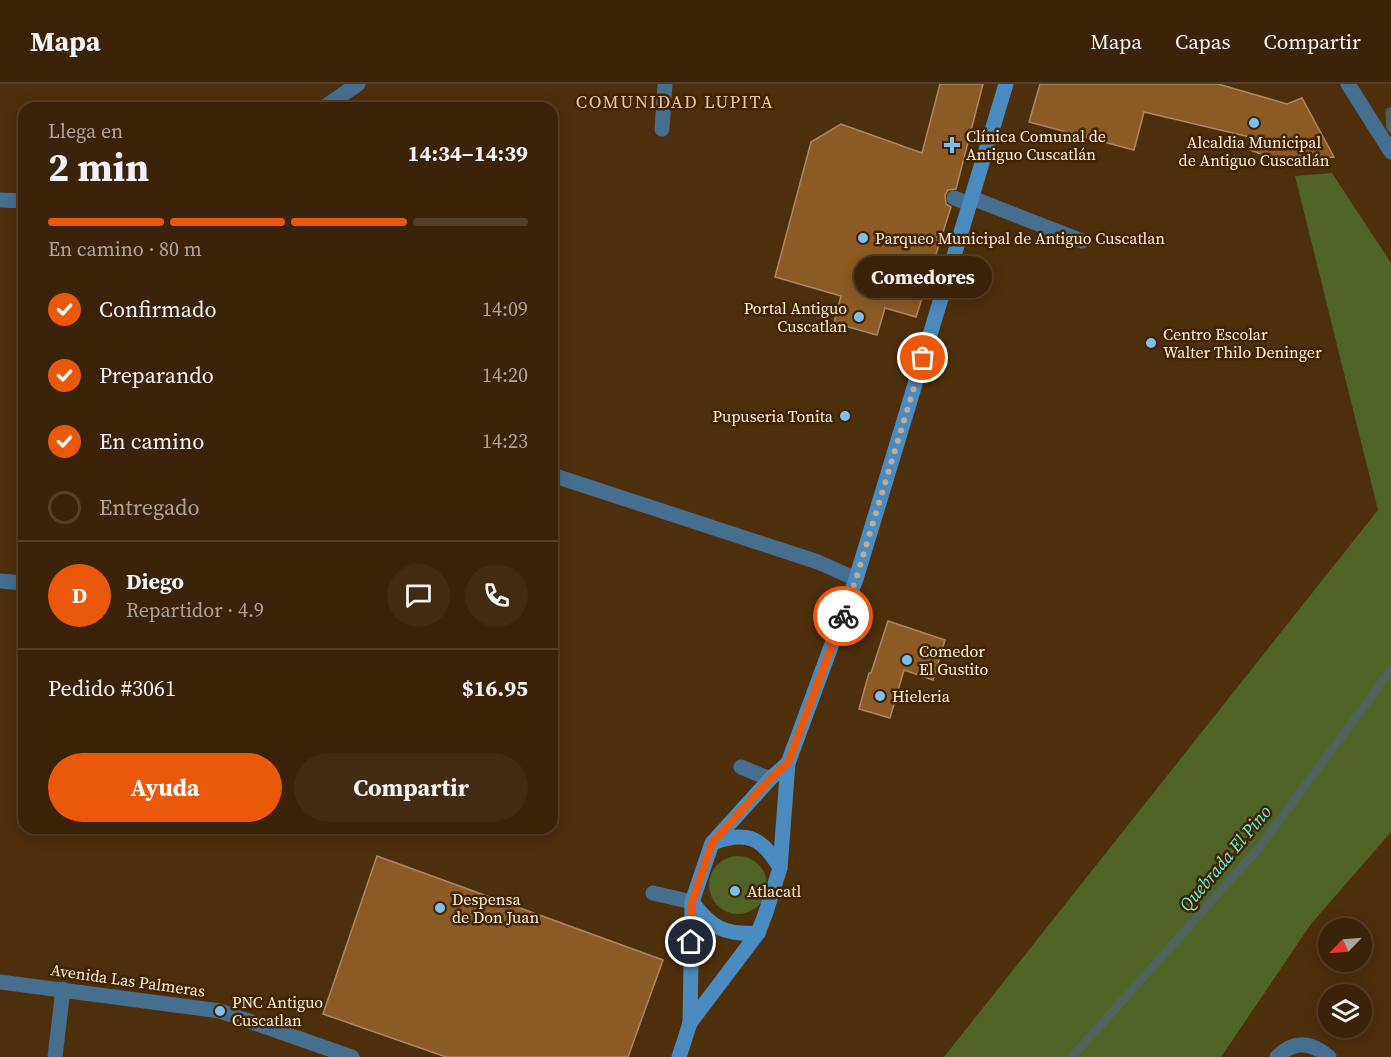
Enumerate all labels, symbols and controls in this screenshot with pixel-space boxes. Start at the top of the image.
text: Mapa [30,22,101,60]
text: Mapa [1090,27,1142,56]
text: Capas [1175,27,1231,56]
text: Compartir [1264,27,1361,56]
district label: COMUNIDAD LUPITA [576,89,774,114]
marker: Alcaldia Municipal de Antiguo Cuscatlán [1247,116,1261,130]
text: Llega en [48,117,123,145]
place label: Clínica Comunal de Antiguo Cuscatlán [966,125,1106,165]
place label: Alcaldia Municipal de Antiguo Cuscatlán [1179,131,1330,171]
marker: Clínica Comunal de Antiguo Cuscatlán [943,136,961,154]
text: 14:34–14:39 [408,138,528,168]
text: 2 min [48,141,149,194]
place label: Parqueo Municipal de Antiguo Cuscatlan [875,227,1165,249]
marker: Parqueo Municipal de Antiguo Cuscatlan [856,231,870,245]
text: En camino · 80 m [48,235,202,263]
callout: Comedores [854,256,992,298]
text: Comedores [871,263,975,291]
icon: check [48,293,81,326]
text: Confirmado [99,294,217,324]
text: 14:09 [482,295,528,323]
place label: Portal Antiguo Cuscatlan [744,297,847,337]
marker: Portal Antiguo Cuscatlan [852,310,866,324]
place label: Centro Escolar Walter Thilo Deninger [1163,323,1322,363]
pin [897,332,948,383]
marker: Centro Escolar Walter Thilo Deninger [1144,336,1158,350]
icon: bag [906,341,939,374]
icon: check [48,359,81,392]
text: Preparando [99,360,214,390]
text: 14:20 [482,361,528,389]
place label: Pupuseria Tonita [713,405,834,427]
marker: Pupuseria Tonita [838,409,852,423]
icon: check [48,425,81,458]
text: En camino [99,426,204,456]
text: 14:23 [482,427,528,455]
text: Entregado [99,492,200,522]
button: chat [387,564,450,627]
button: phone [465,564,528,627]
text: Diego [126,566,184,596]
text: D [72,580,87,610]
courier [813,586,873,646]
text: Repartidor · 4.9 [126,596,264,624]
icon: bike [827,600,860,633]
place label: Comedor El Gustito [919,640,988,680]
marker: Comedor El Gustito [900,653,914,667]
text: Pedido #3061 [48,673,176,703]
text: $16.95 [462,673,528,703]
place label: Hieleria [892,685,951,707]
marker: Hieleria [873,689,887,703]
button: Ayuda [48,753,282,822]
button: Compartir [294,753,528,822]
water label: Quebrada El Pino [1173,800,1277,916]
place label: Atlacatl [747,880,801,902]
marker: Atlacatl [728,884,742,898]
place label: Despensa de Don Juan [452,888,539,928]
marker: Despensa de Don Juan [433,901,447,915]
pin [665,916,716,967]
north arrow [1318,918,1372,972]
map controls [1318,918,1372,1038]
icon: home [674,925,707,958]
street label: Avenida Las Palmeras [49,958,207,1002]
button: layers [1318,984,1372,1038]
place label: PNC Antiguo Cuscatlan [232,991,323,1031]
marker: PNC Antiguo Cuscatlan [213,1004,227,1018]

